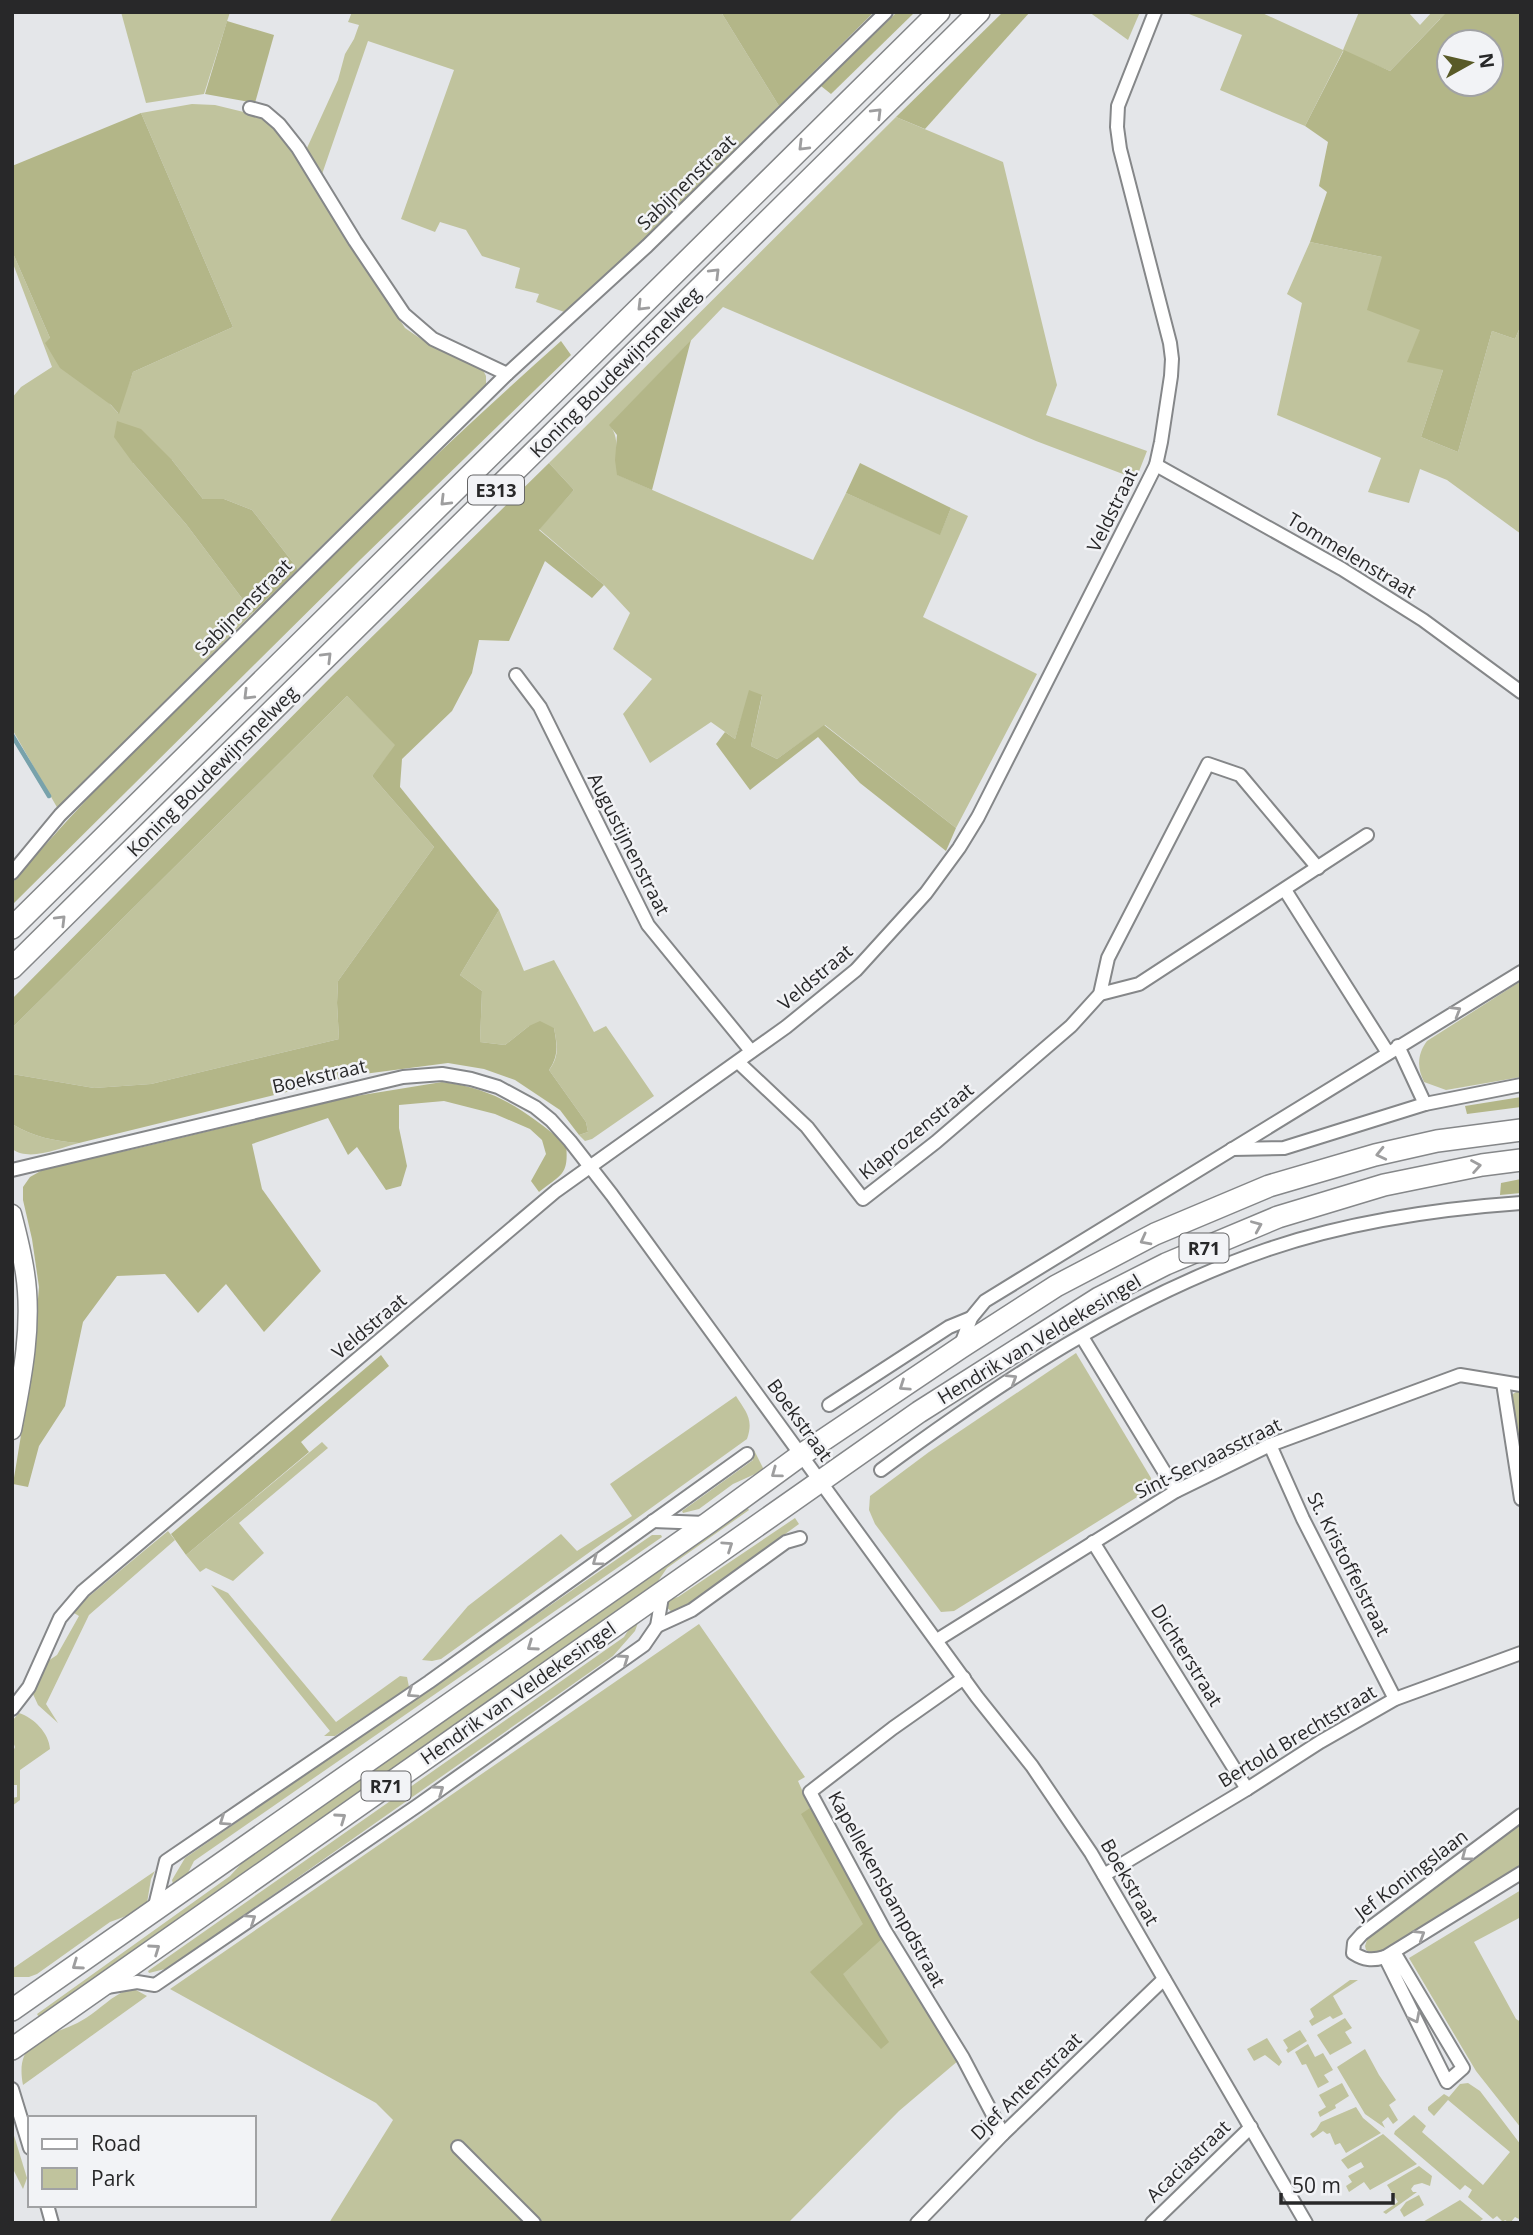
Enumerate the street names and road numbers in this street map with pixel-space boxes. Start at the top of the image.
street label: Sabijnenstraat [631,128,741,236]
street label: Koning Boudewijnsnelweg [524,281,706,463]
street label: Veldstraat [1081,464,1143,556]
road number: E313 [468,476,524,504]
street label: Tommelenstraat [1283,506,1422,604]
street label: Sabijnenstraat [189,553,297,661]
street label: Koning Boudewijnsnelweg [121,680,303,862]
street label: Augustijnenstraat [582,768,676,920]
street label: Veldstraat [772,938,858,1016]
street label: Boekstraat [269,1053,369,1099]
street label: Klaprozenstraat [853,1077,979,1185]
road number: R71 [1180,1233,1228,1262]
street label: Hendrik van Veldekesingel [932,1268,1146,1410]
street label: Veldstraat [326,1287,412,1365]
street label: Boekstraat [761,1374,839,1467]
street label: Sint-Servaasstraat [1131,1411,1286,1505]
street label: St. Kristoffelstraat [1301,1488,1397,1641]
street label: Dichterstraat [1145,1599,1229,1711]
street label: Hendrik van Veldekesingel [415,1616,621,1770]
street label: Bertold Brechtstraat [1213,1678,1381,1793]
road number: R71 [362,1772,410,1800]
street label: Kapellekensbampdstraat [822,1786,952,1992]
street label: Jef Koningslaan [1348,1823,1473,1926]
street label: Boekstraat [1095,1834,1165,1930]
street label: Djef Antenstraat [965,2026,1087,2146]
street label: Acaciastraat [1140,2114,1236,2208]

